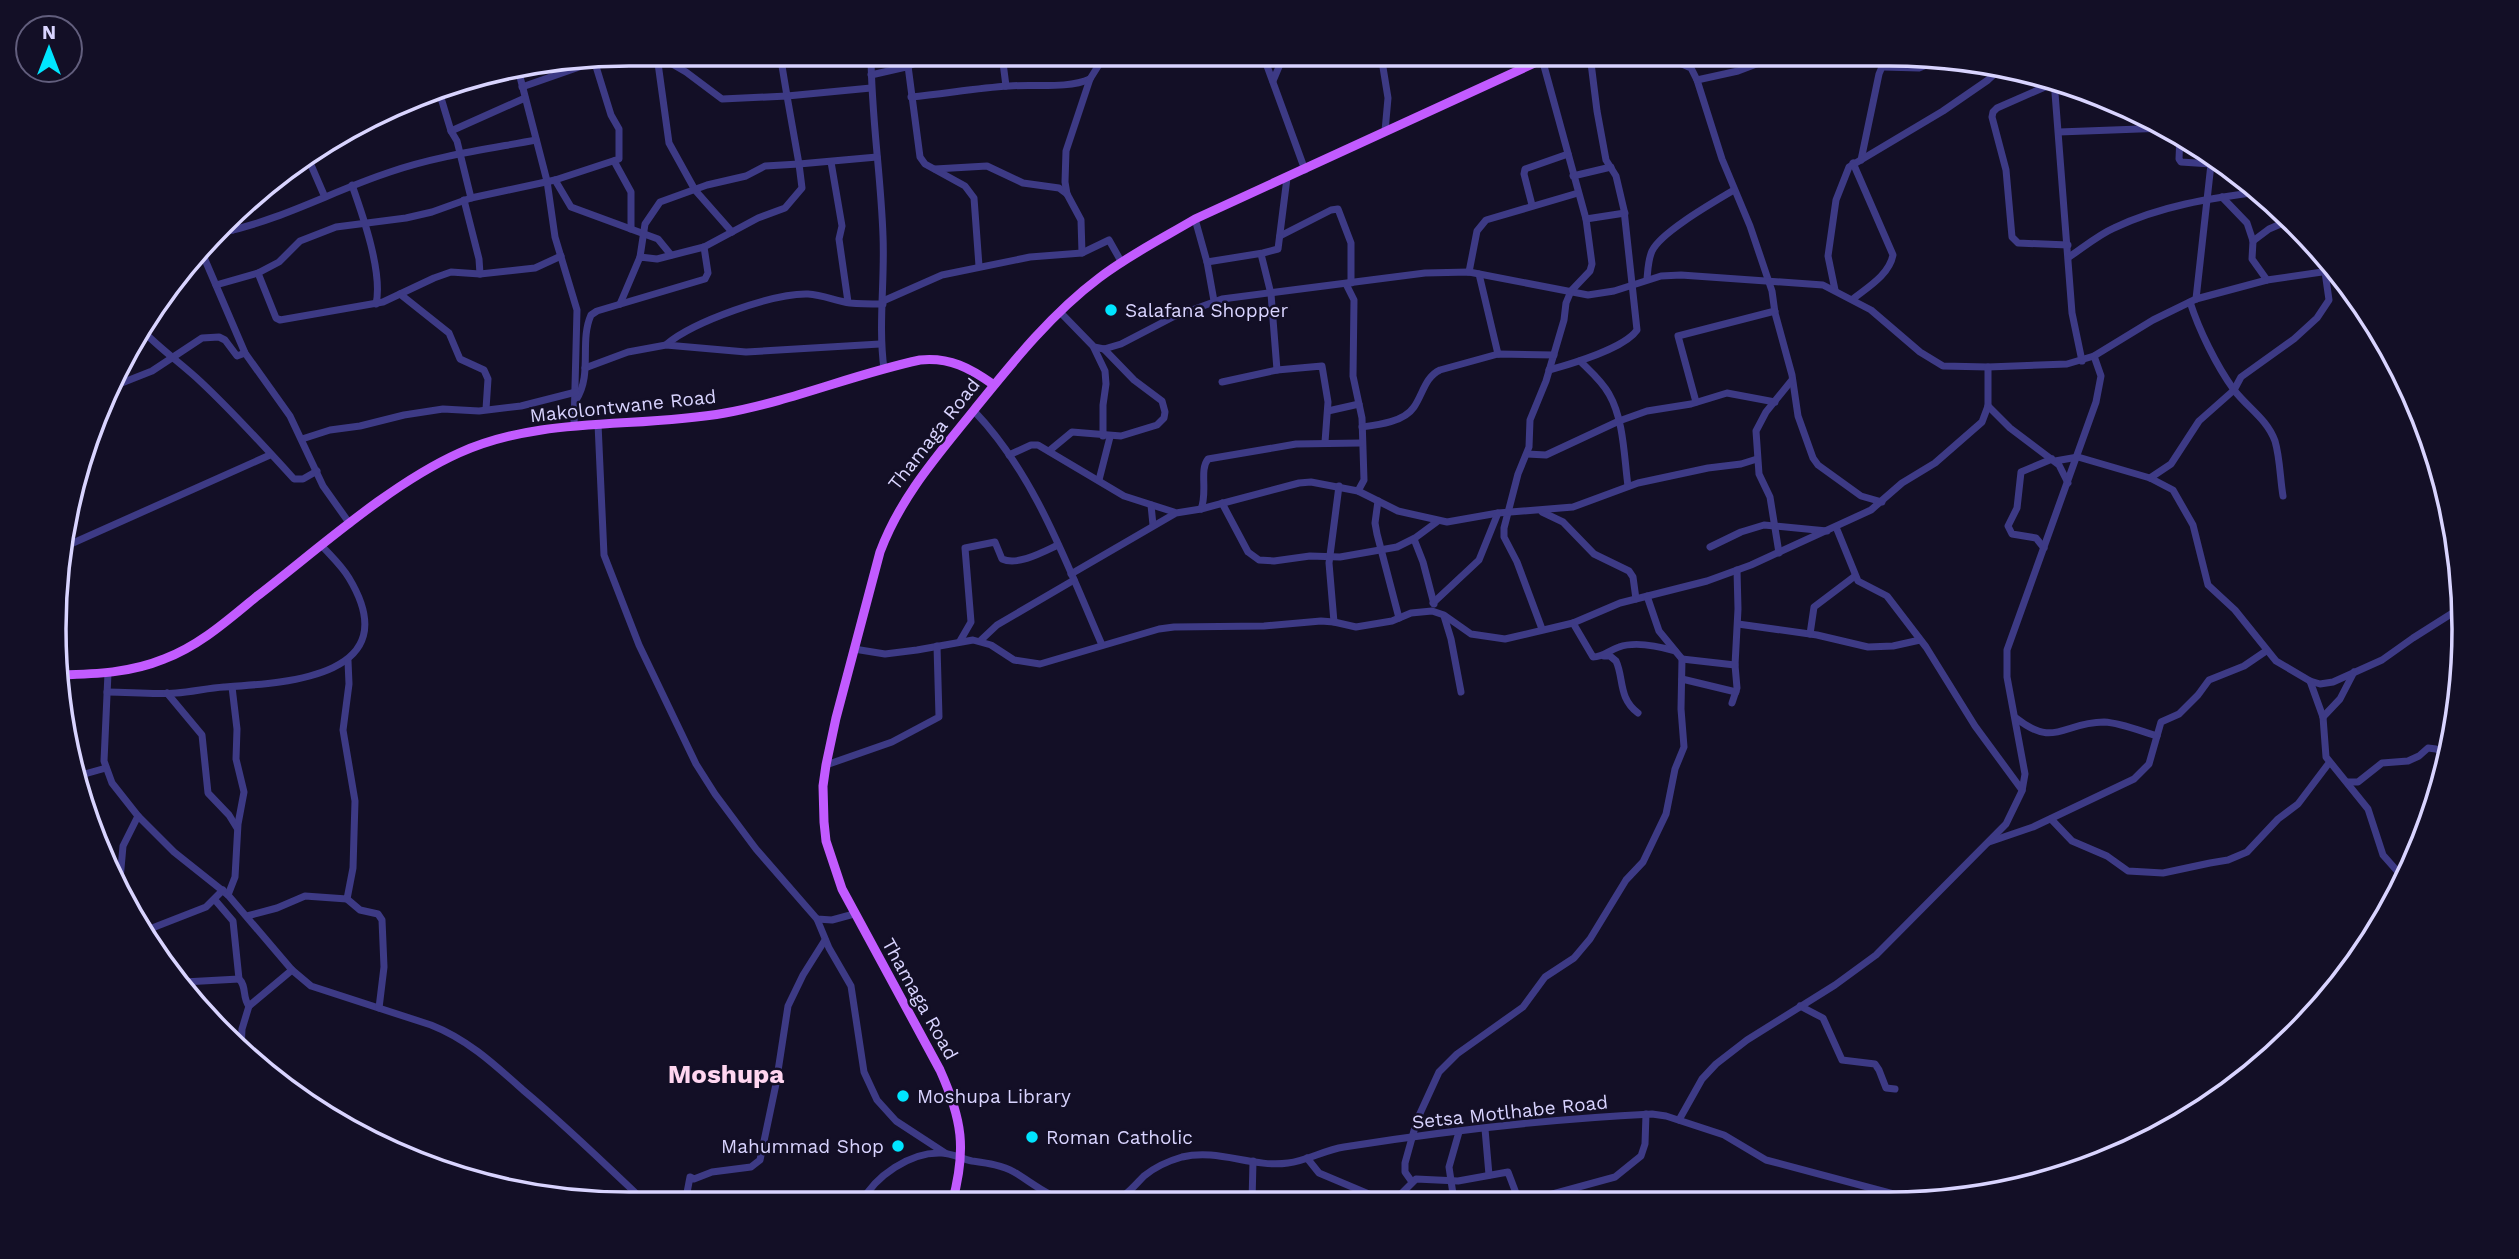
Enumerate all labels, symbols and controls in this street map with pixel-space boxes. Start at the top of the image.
north arrow [14,14,84,84]
text: N [42,21,56,44]
place label: Salafana Shopper [1125,299,1289,322]
marker: Salafana Shopper [1103,302,1119,318]
street label: Thamaga Road [883,373,985,495]
street label: Makolontwane Road [529,385,717,427]
street label: Thamaga Road [877,934,963,1064]
district label: Moshupa [668,1059,784,1089]
place label: Moshupa Library [917,1085,1071,1108]
marker: Moshupa Library [895,1088,911,1104]
street label: Setsa Motlhabe Road [1411,1090,1609,1134]
place label: Roman Catholic [1046,1126,1193,1149]
marker: Roman Catholic [1024,1129,1040,1145]
place label: Mahummad Shop [721,1135,884,1158]
marker: Mahummad Shop [890,1138,906,1154]

